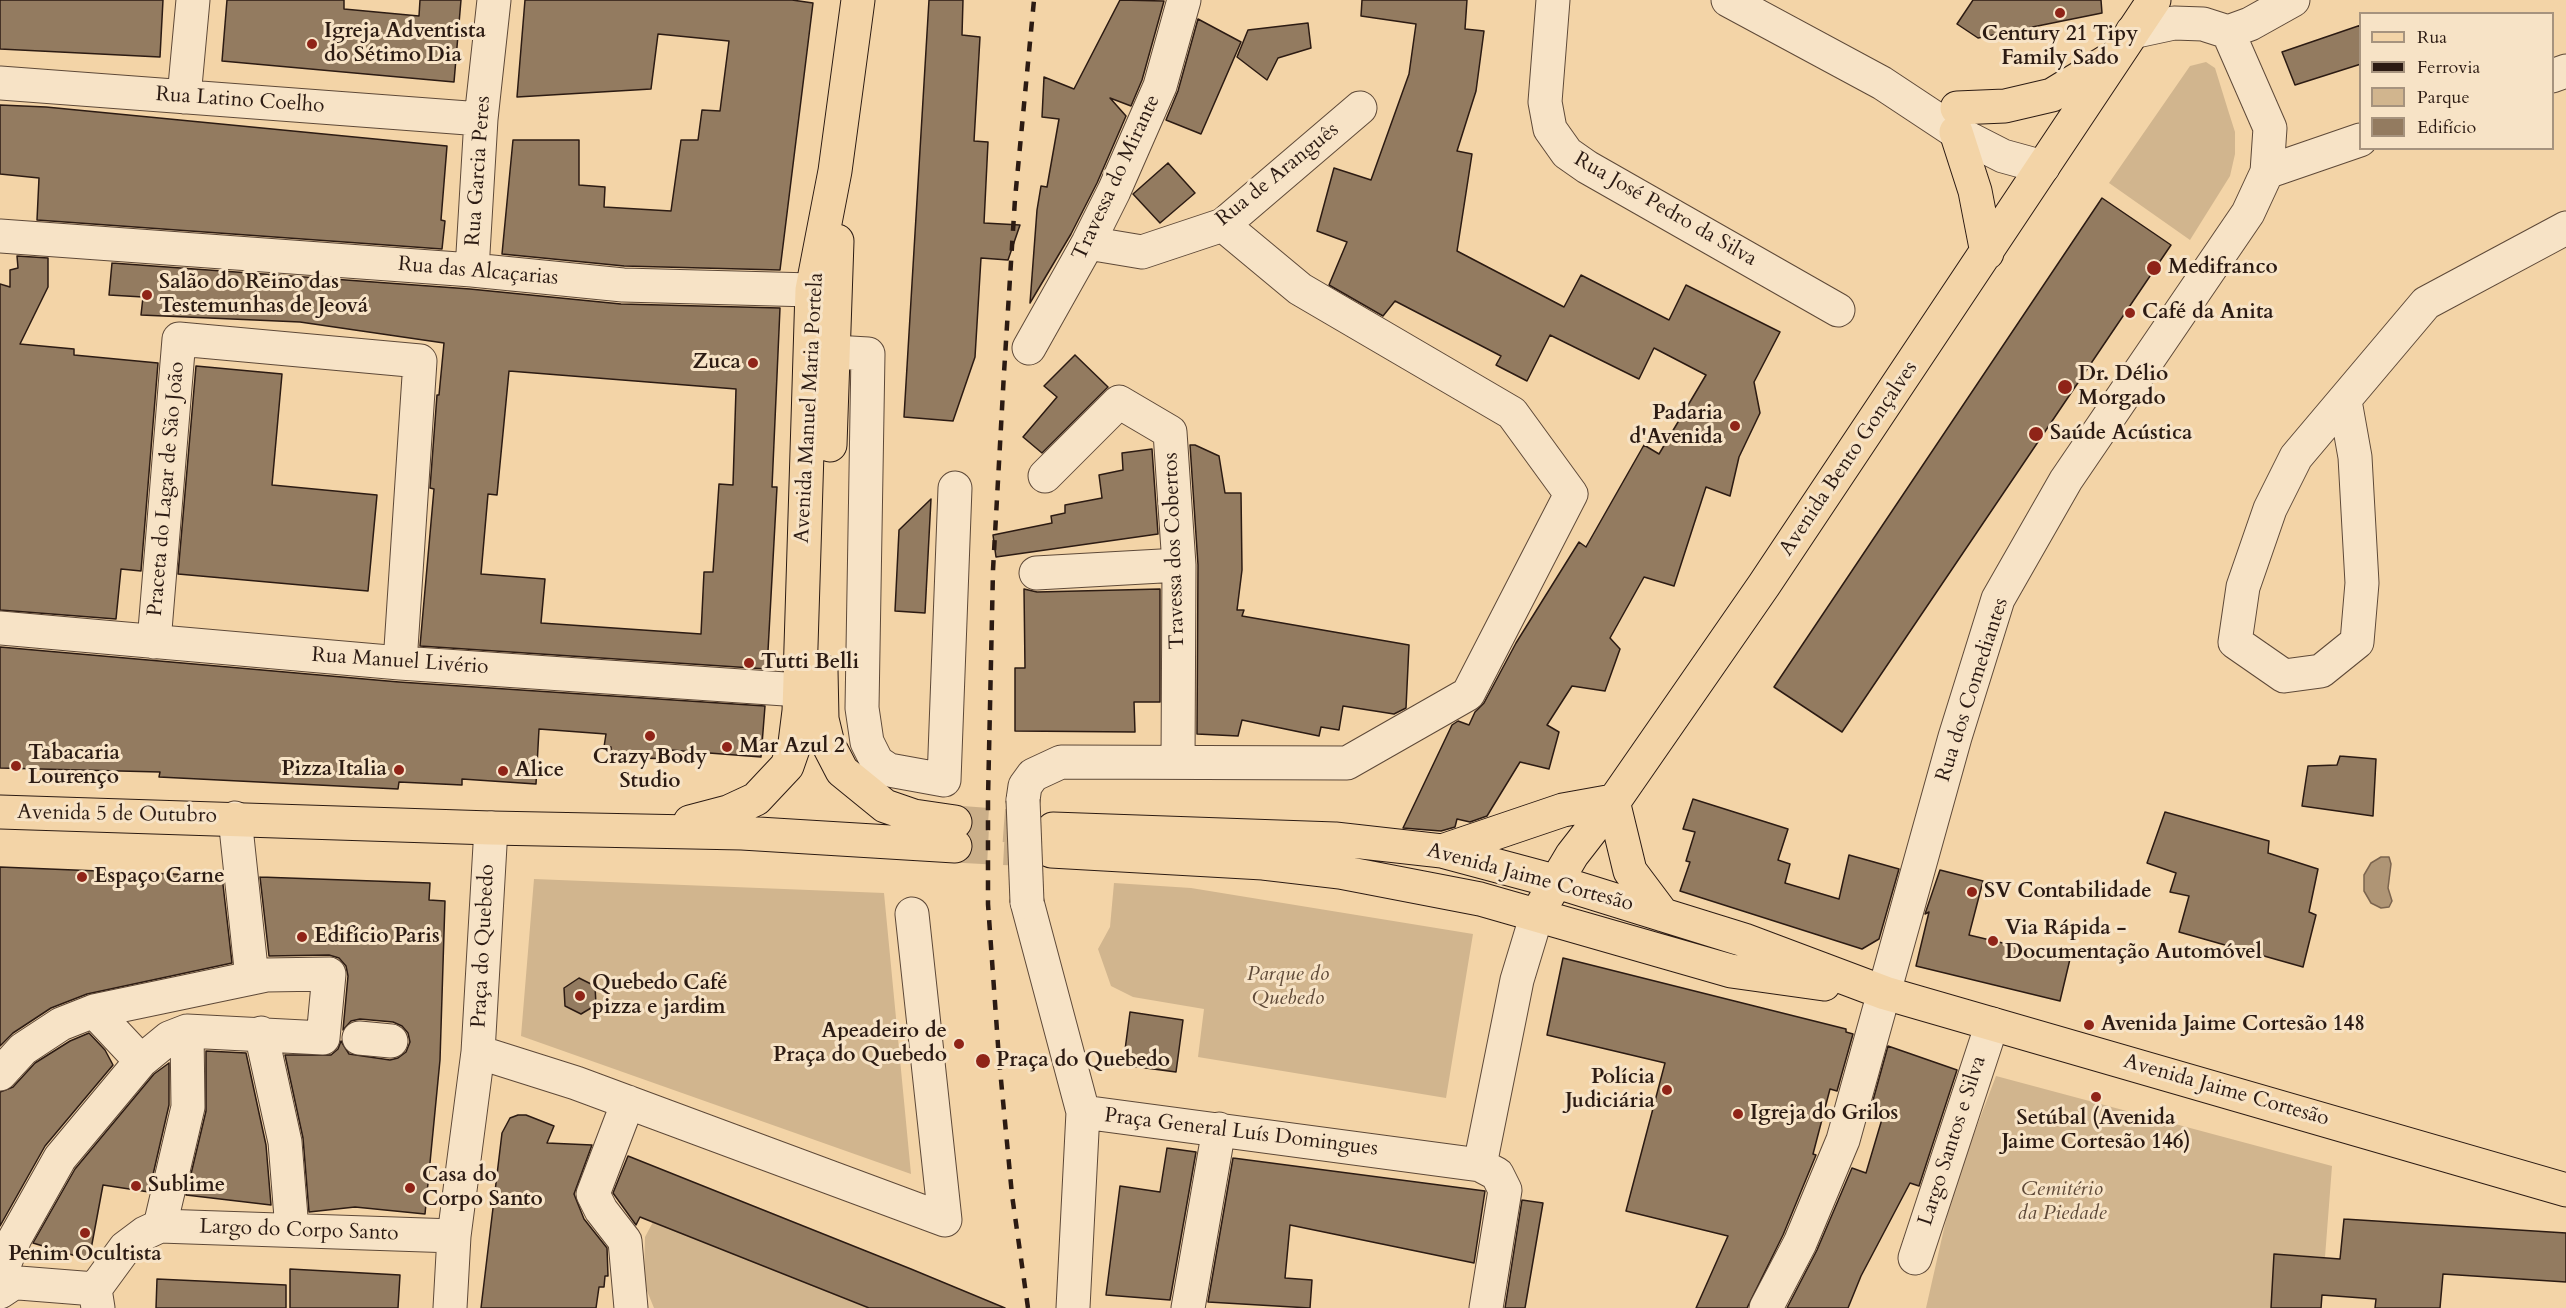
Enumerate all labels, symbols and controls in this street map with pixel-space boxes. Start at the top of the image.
marker: Century 21 Tipy Family Sado [2053,6,2067,20]
legend [2359,12,2554,150]
place label: Igreja Adventista do Sétimo Dia [324,19,486,69]
place label: Century 21 Tipy Family Sado [1982,22,2138,72]
text: Rua [2417,25,2447,50]
marker: Igreja Adventista do Sétimo Dia [305,37,319,51]
text: Ferrovia [2417,55,2480,80]
street label: Rua Latino Coelho [155,83,325,119]
text: Parque [2417,85,2470,110]
street label: Travessa do Mirante [1068,91,1166,265]
street label: Rua Garcia Peres [461,95,497,247]
text: Edifício [2417,115,2476,140]
street label: Rua de Aranguês [1212,118,1344,232]
street label: Rua José Pedro da Silva [1569,147,1761,273]
street label: Rua das Alcaçarias [397,252,559,292]
place label: Medifranco [2168,255,2278,281]
marker: Medifranco [2145,259,2163,277]
place label: Salão do Reino das Testemunhas de Jeová [159,270,368,320]
street label: Avenida Manuel Maria Portela [790,272,830,544]
marker: Salão do Reino das Testemunhas de Jeová [140,288,154,302]
place label: Café da Anita [2142,300,2274,326]
marker: Café da Anita [2123,306,2137,320]
place label: Zuca [692,350,741,376]
marker: Zuca [746,356,760,370]
street label: Avenida Bento Gonçalves [1774,357,1924,561]
street label: Praceta do Lagar de São João [143,361,191,617]
place label: Dr. Délio Morgado [2078,362,2168,412]
marker: Dr. Délio Morgado [2056,378,2074,396]
place label: Padaria d'Avenida [1629,401,1723,451]
marker: Padaria d'Avenida [1728,419,1742,433]
place label: Saúde Acústica [2050,421,2193,447]
marker: Saúde Acústica [2027,425,2045,443]
street label: Travessa dos Cobertos [1159,452,1191,650]
street label: Rua dos Comediantes [1931,595,2015,785]
street label: Rua Manuel Livério [311,643,489,681]
place label: Tutti Belli [761,650,859,676]
marker: Tutti Belli [742,656,756,670]
marker: Crazy Body Studio [643,729,657,743]
place label: Mar Azul 2 [739,734,845,760]
marker: Mar Azul 2 [720,740,734,754]
place label: Tabacaria Lourenço [28,741,120,791]
place label: Crazy Body Studio [593,745,707,795]
place label: Pizza Italia [281,757,387,783]
place label: Alice [515,758,564,784]
marker: Tabacaria Lourenço [9,759,23,773]
marker: Pizza Italia [392,763,406,777]
marker: Alice [496,764,510,778]
street label: Avenida 5 de Outubro [17,801,217,829]
street label: Avenida Jaime Cortesão [1424,838,1636,918]
street label: Praça do Quebedo [467,863,501,1029]
place label: Espaço Carne [94,864,225,890]
marker: Espaço Carne [75,870,89,884]
place label: SV Contabilidade [1984,879,2152,905]
marker: SV Contabilidade [1965,885,1979,899]
place label: Via Rápida - Documentação Automóvel [2005,916,2262,966]
place label: Edifício Paris [314,924,440,950]
marker: Edifício Paris [295,930,309,944]
marker: Via Rápida - Documentação Automóvel [1986,934,2000,948]
park label: Parque do Quebedo [1247,962,1329,1012]
place label: Quebedo Café pizza e jardim [592,971,728,1021]
marker: Quebedo Café pizza e jardim [573,989,587,1003]
place label: Avenida Jaime Cortesão 148 [2101,1012,2365,1038]
marker: Avenida Jaime Cortesão 148 [2082,1018,2096,1032]
place label: Apeadeiro de Praça do Quebedo [773,1019,947,1069]
marker: Apeadeiro de Praça do Quebedo [952,1037,966,1051]
place label: Praça do Quebedo [996,1048,1170,1074]
street label: Avenida Jaime Cortesão [2120,1050,2332,1132]
marker: Praça do Quebedo [974,1052,992,1070]
street label: Largo Santos e Silva [1914,1053,1992,1229]
place label: Polícia Judiciária [1565,1065,1655,1115]
marker: Polícia Judiciária [1660,1083,1674,1097]
marker: Setúbal (Avenida Jaime Cortesão 146) [2089,1090,2103,1104]
place label: Igreja do Grilos [1750,1101,1898,1127]
street label: Praça General Luís Domingues [1103,1104,1379,1162]
place label: Setúbal (Avenida Jaime Cortesão 146) [2001,1106,2191,1156]
marker: Igreja do Grilos [1731,1107,1745,1121]
place label: Casa do Corpo Santo [422,1163,543,1213]
place label: Sublime [148,1173,225,1199]
park label: Cemitério da Piedade [2017,1177,2107,1227]
marker: Sublime [129,1179,143,1193]
marker: Casa do Corpo Santo [403,1181,417,1195]
street label: Largo do Corpo Santo [199,1215,399,1247]
marker: Penim Ocultista [78,1226,92,1240]
place label: Penim Ocultista [8,1242,162,1268]

